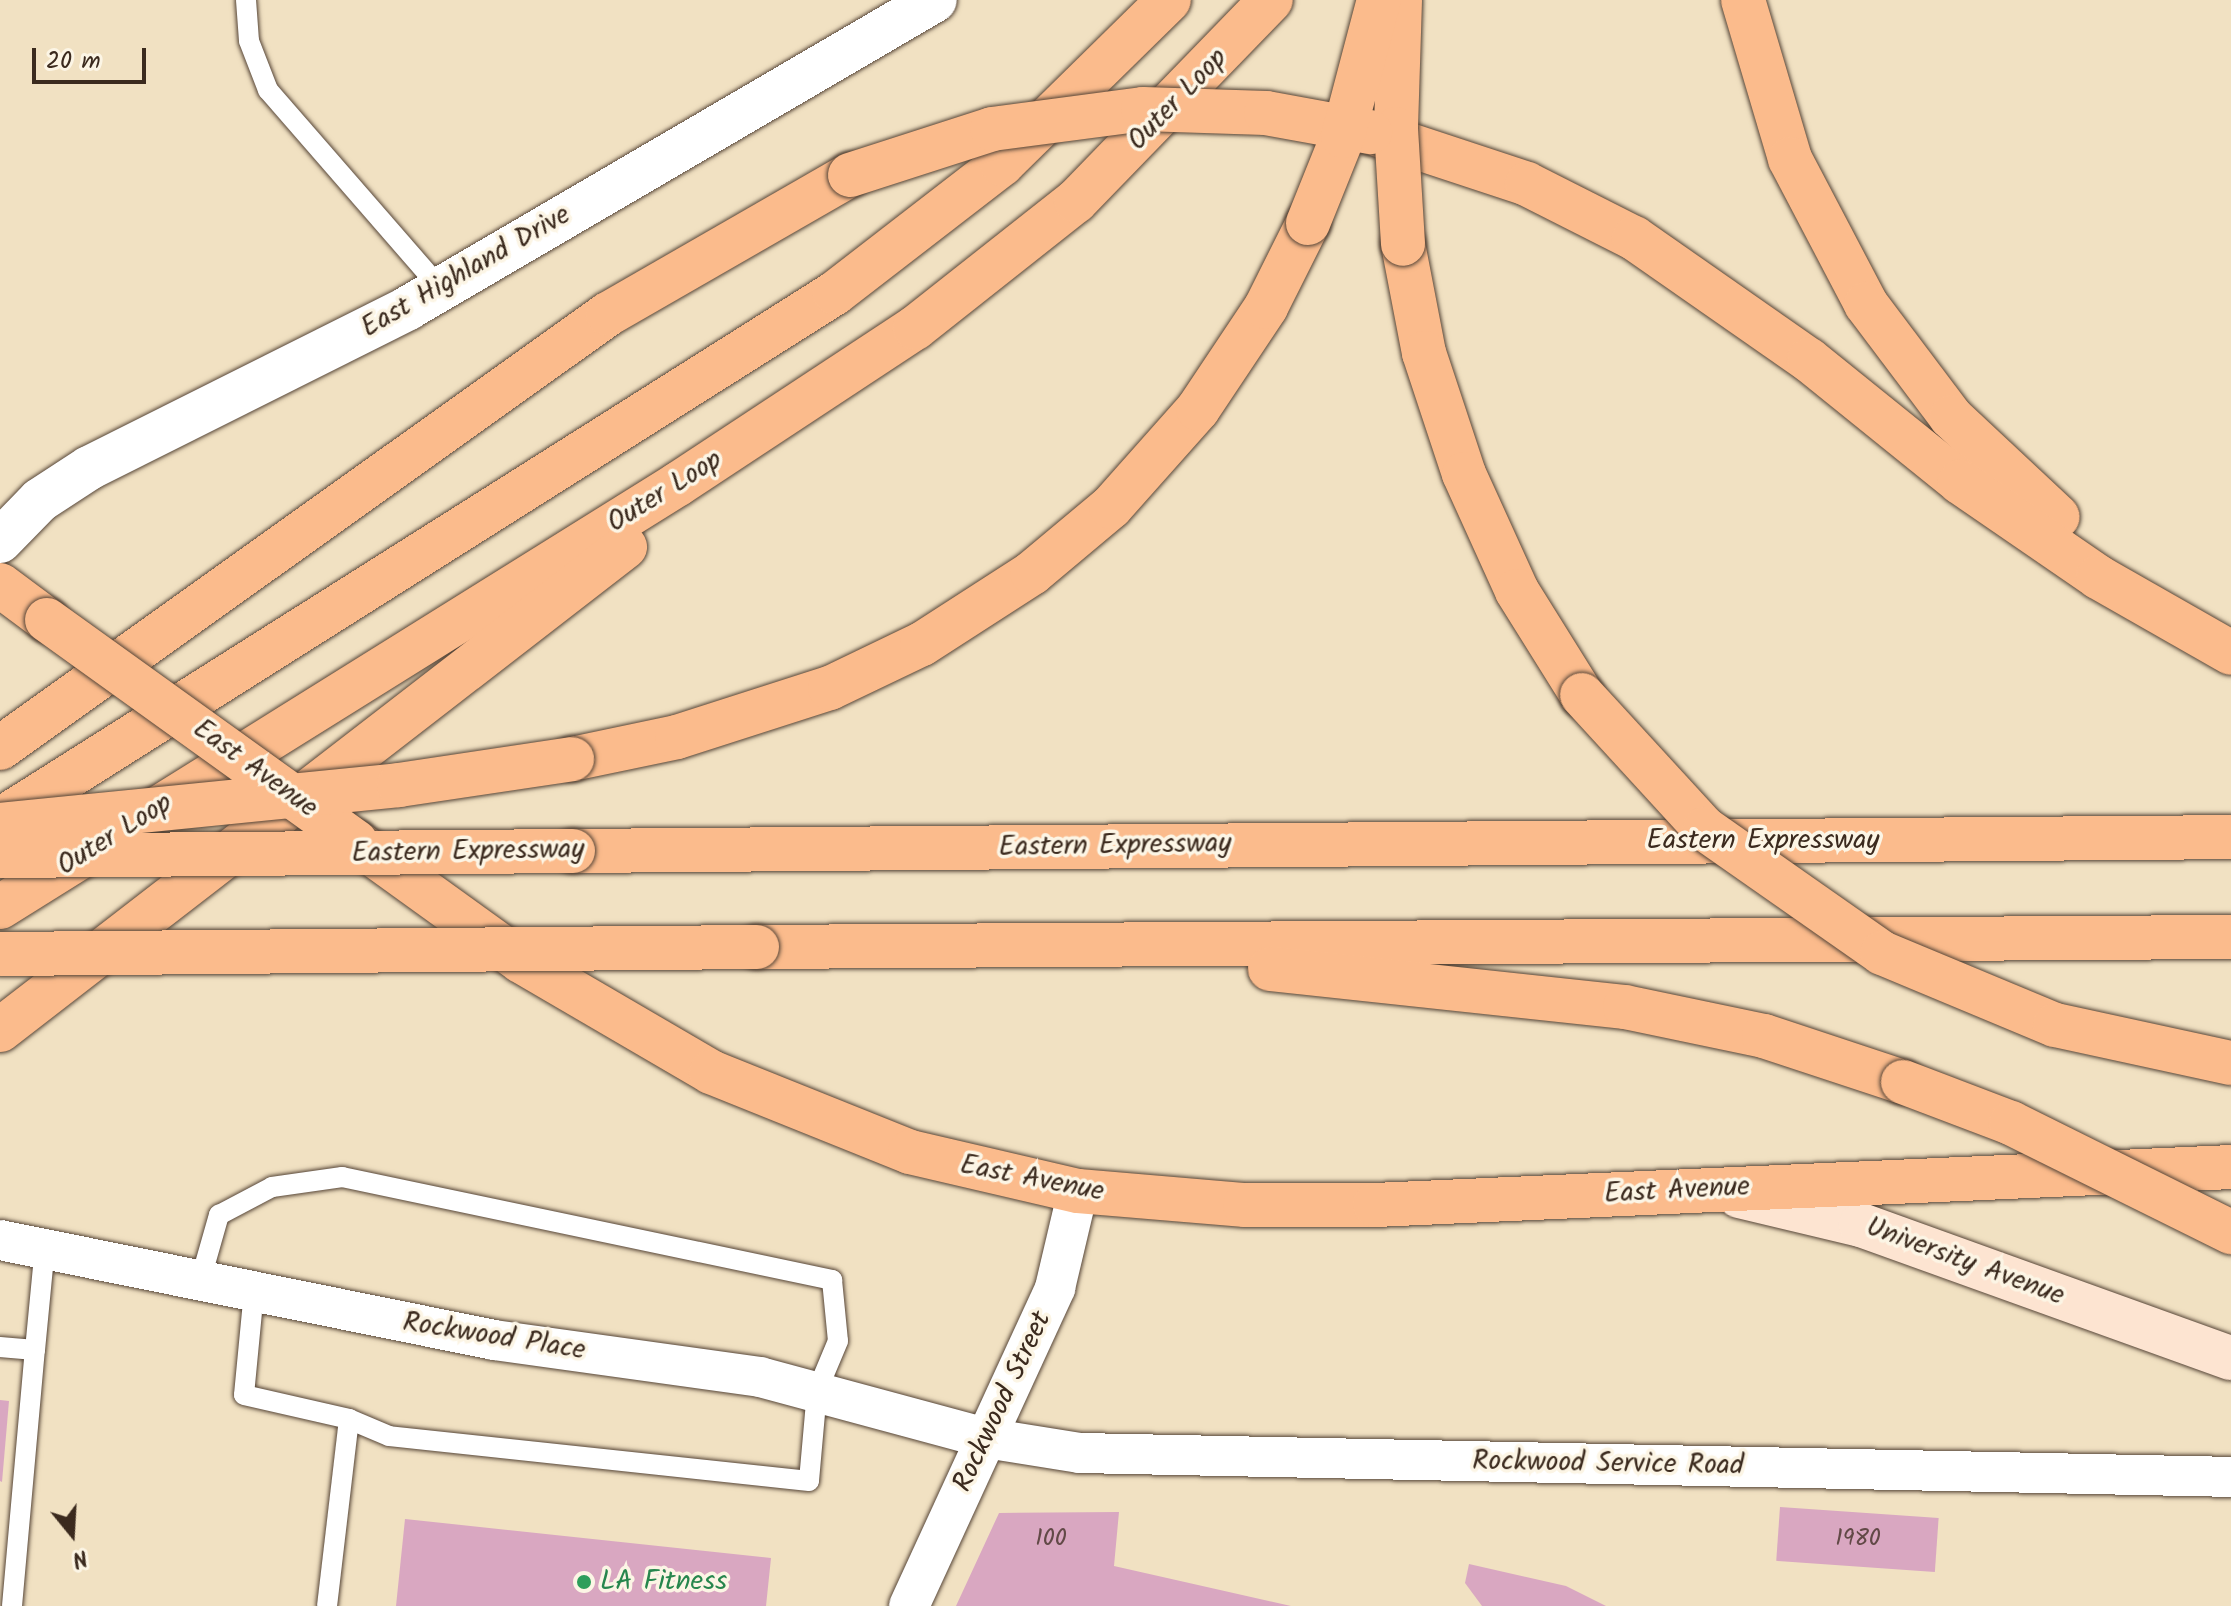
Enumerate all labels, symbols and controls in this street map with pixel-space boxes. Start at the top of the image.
scale bar [36,32,150,82]
text: 20 m [46,42,101,81]
street label: Outer Loop [1121,42,1235,158]
street label: East Highland Drive [356,199,576,345]
street label: Outer Loop [602,444,728,540]
street label: East Avenue [186,713,324,825]
street label: Outer Loop [52,787,178,883]
street label: Eastern Expressway [1647,824,1879,858]
street label: Eastern Expressway [998,827,1232,865]
street label: Eastern Expressway [351,833,585,871]
street label: East Avenue [957,1149,1107,1209]
street label: East Avenue [1603,1170,1751,1212]
street label: University Avenue [1861,1211,2069,1313]
street label: Rockwood Place [400,1306,588,1368]
street label: Rockwood Street [947,1307,1059,1497]
street label: Rockwood Service Road [1472,1445,1744,1483]
north arrow [32,1494,112,1574]
house number: 100 [1035,1525,1067,1553]
house number: 1980 [1835,1525,1881,1553]
text: N [68,1539,92,1576]
place label: LA Fitness [600,1565,727,1599]
marker: LA Fitness [575,1573,593,1591]

